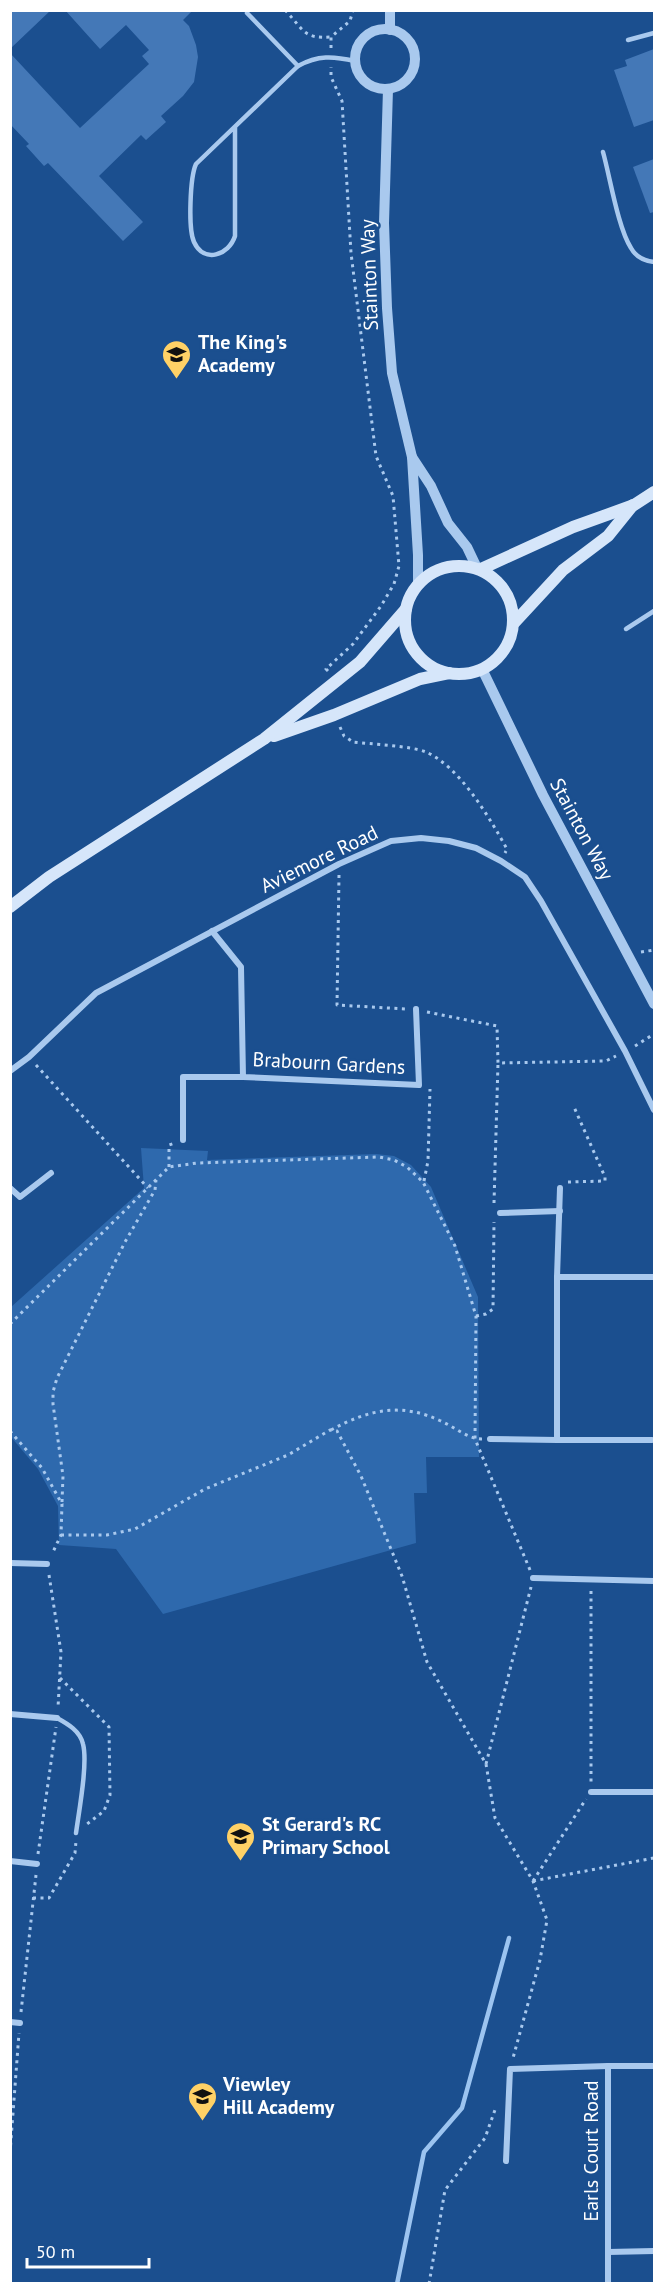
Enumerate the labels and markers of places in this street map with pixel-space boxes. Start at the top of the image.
place label: The King's Academy [198,329,287,378]
school or university icon: The King's Academy [161,338,193,380]
place label: St Gerard's RC Primary School [262,1811,390,1860]
school or university icon: St Gerard's RC Primary School [225,1820,257,1862]
place label: Viewley Hill Academy [222,2071,335,2120]
school or university icon: Viewley Hill Academy [186,2080,218,2122]

